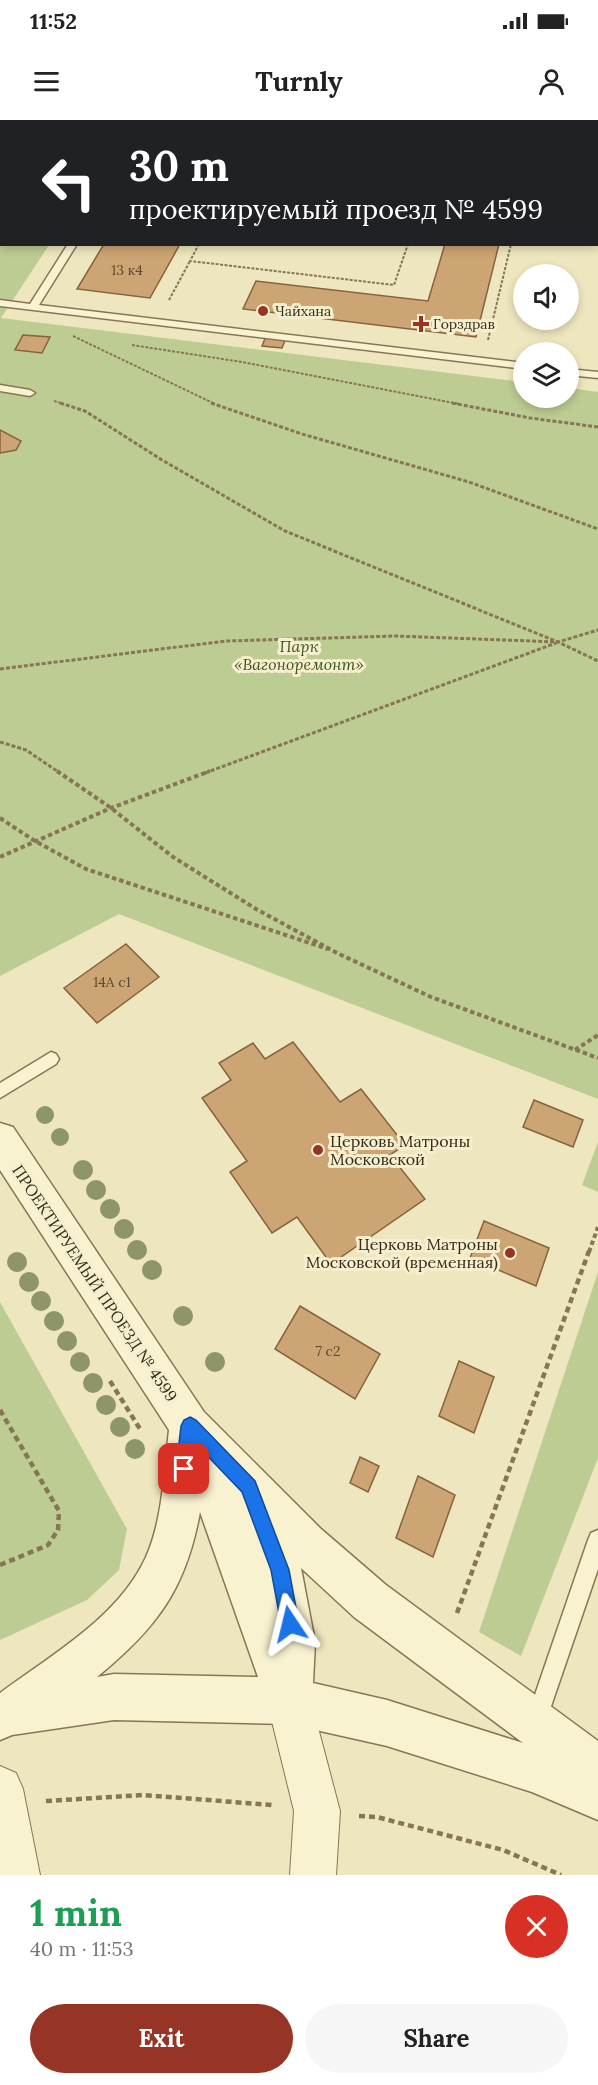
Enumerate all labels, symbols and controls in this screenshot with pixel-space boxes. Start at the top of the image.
text: 11:52 [30,7,77,35]
text: Turnly [255,64,343,98]
icon: menu [30,65,63,98]
icon: person [535,65,568,98]
text: 30 m [129,139,229,193]
icon: left [30,144,108,222]
text: проектируемый проезд № 4599 [129,192,543,226]
house number: 13 к4 [111,261,143,279]
map controls [513,264,579,408]
button: sound [513,264,579,330]
place label: Чайхана [275,302,331,320]
marker: Чайхана [256,304,270,318]
place label: Горздрав [433,315,495,333]
marker: Горздрав [414,317,428,331]
button: layers [513,342,579,408]
park label: Парк «Вагоноремонт» [234,636,364,674]
house number: 14А с1 [93,973,131,991]
place label: Церковь Матроны Московской [330,1131,470,1169]
marker: Церковь Матроны Московской [311,1143,325,1157]
street label: ПРОЕКТИРУЕМЫЙ ПРОЕЗД № 4599 [8,1161,182,1405]
place label: Церковь Матроны Московской (временная) [306,1234,498,1273]
marker: Церковь Матроны Московской (временная) [503,1246,517,1260]
house number: 7 c2 [315,1342,341,1360]
pin [158,1443,209,1494]
icon: arrive [167,1452,200,1485]
position arrow [258,1592,322,1656]
text: 1 min [30,1890,122,1936]
button: close [505,1895,568,1958]
text: 40 m · 11:53 [30,1936,134,1961]
button: Exit [30,2004,293,2073]
button: Share [305,2004,568,2073]

